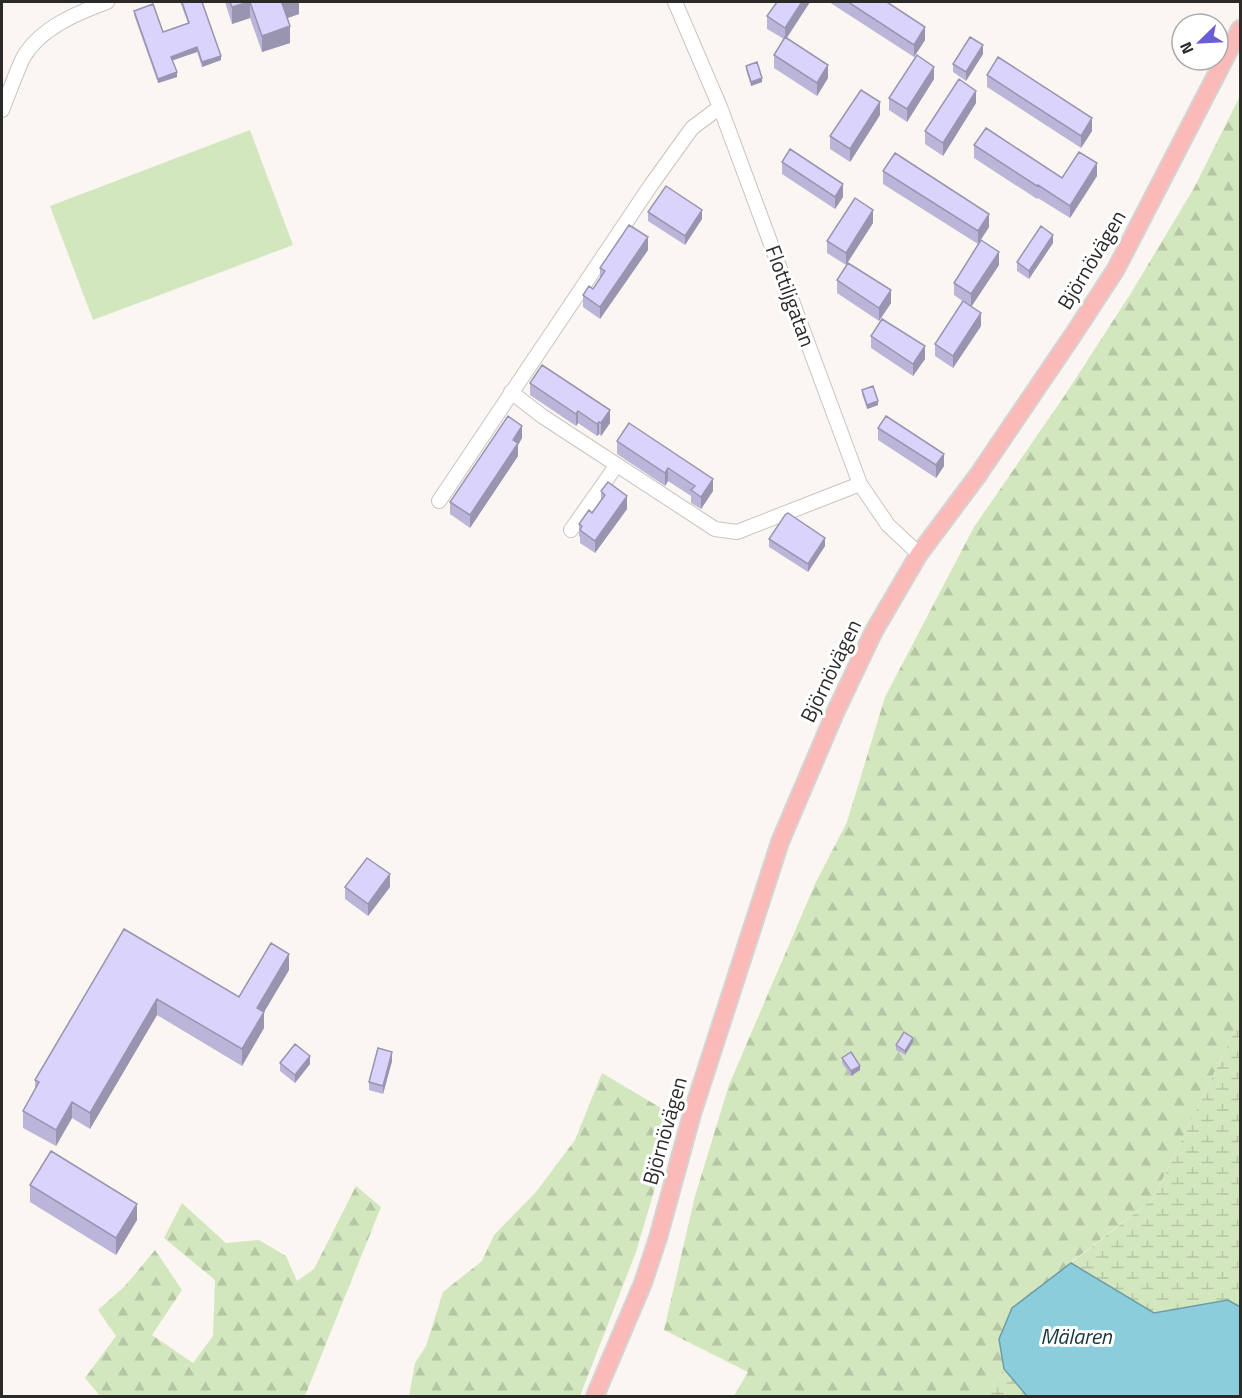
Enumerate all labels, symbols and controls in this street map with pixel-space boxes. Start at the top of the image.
north arrow [1170,12,1230,72]
text: N [1173,38,1200,58]
street label: Björnövägen [1049,204,1133,315]
street label: Flottiljgatan [758,240,824,351]
street label: Björnövägen [791,614,869,728]
street label: Björnövägen [633,1073,695,1189]
water label: Mälaren [1040,1319,1113,1353]

